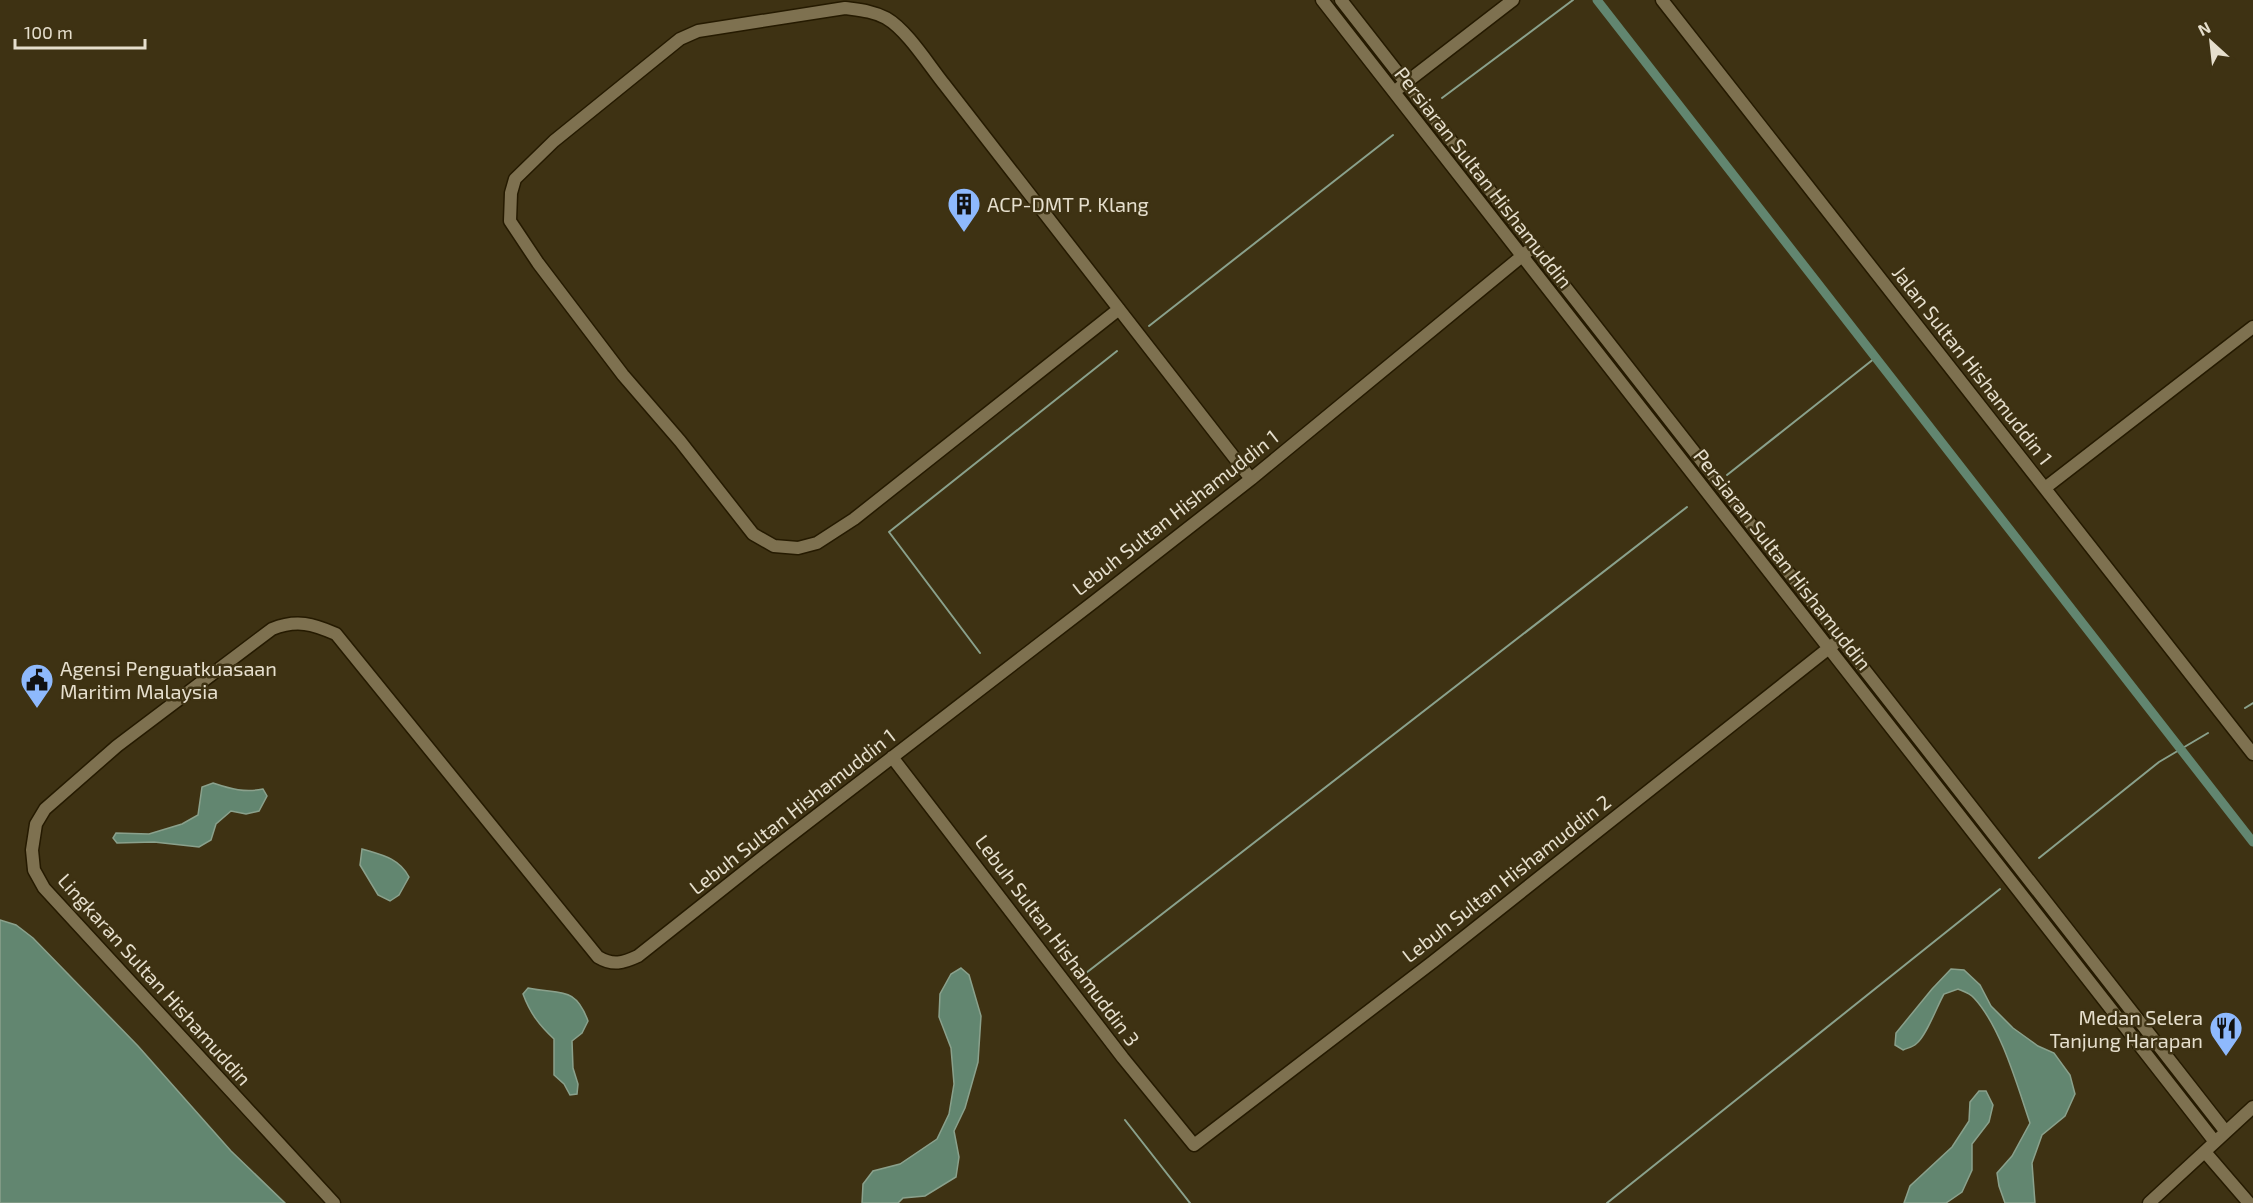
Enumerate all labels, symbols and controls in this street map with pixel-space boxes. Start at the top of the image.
scale bar [15,12,146,50]
north arrow [2181,12,2241,72]
text: N [2194,17,2213,39]
text: 100 m [24,21,73,43]
street label: Persiaran Sultan Hishamuddin [1390,62,1578,292]
building icon: ACP-DMT P. Klang [946,186,982,233]
place label: ACP-DMT P. Klang [987,192,1149,216]
street label: Jalan Sultan Hishamuddin 1 [1888,261,2058,469]
street label: Lebuh Sultan Hishamuddin 1 [1067,424,1283,600]
street label: Persiaran Sultan Hishamuddin [1689,444,1877,674]
place label: Agensi Penguatkuasaan Maritim Malaysia [60,656,277,703]
public building icon: Agensi Penguatkuasaan Maritim Malaysia [19,662,55,709]
street label: Lebuh Sultan Hishamuddin 1 [684,723,900,899]
street label: Lebuh Sultan Hishamuddin 2 [1397,789,1615,967]
street label: Lebuh Sultan Hishamuddin 3 [971,830,1145,1050]
street label: Lingkaran Sultan Hishamuddin [53,868,257,1090]
place label: Medan Selera Tanjung Harapan [2049,1005,2203,1052]
restaurant icon: Medan Selera Tanjung Harapan [2208,1010,2244,1057]

